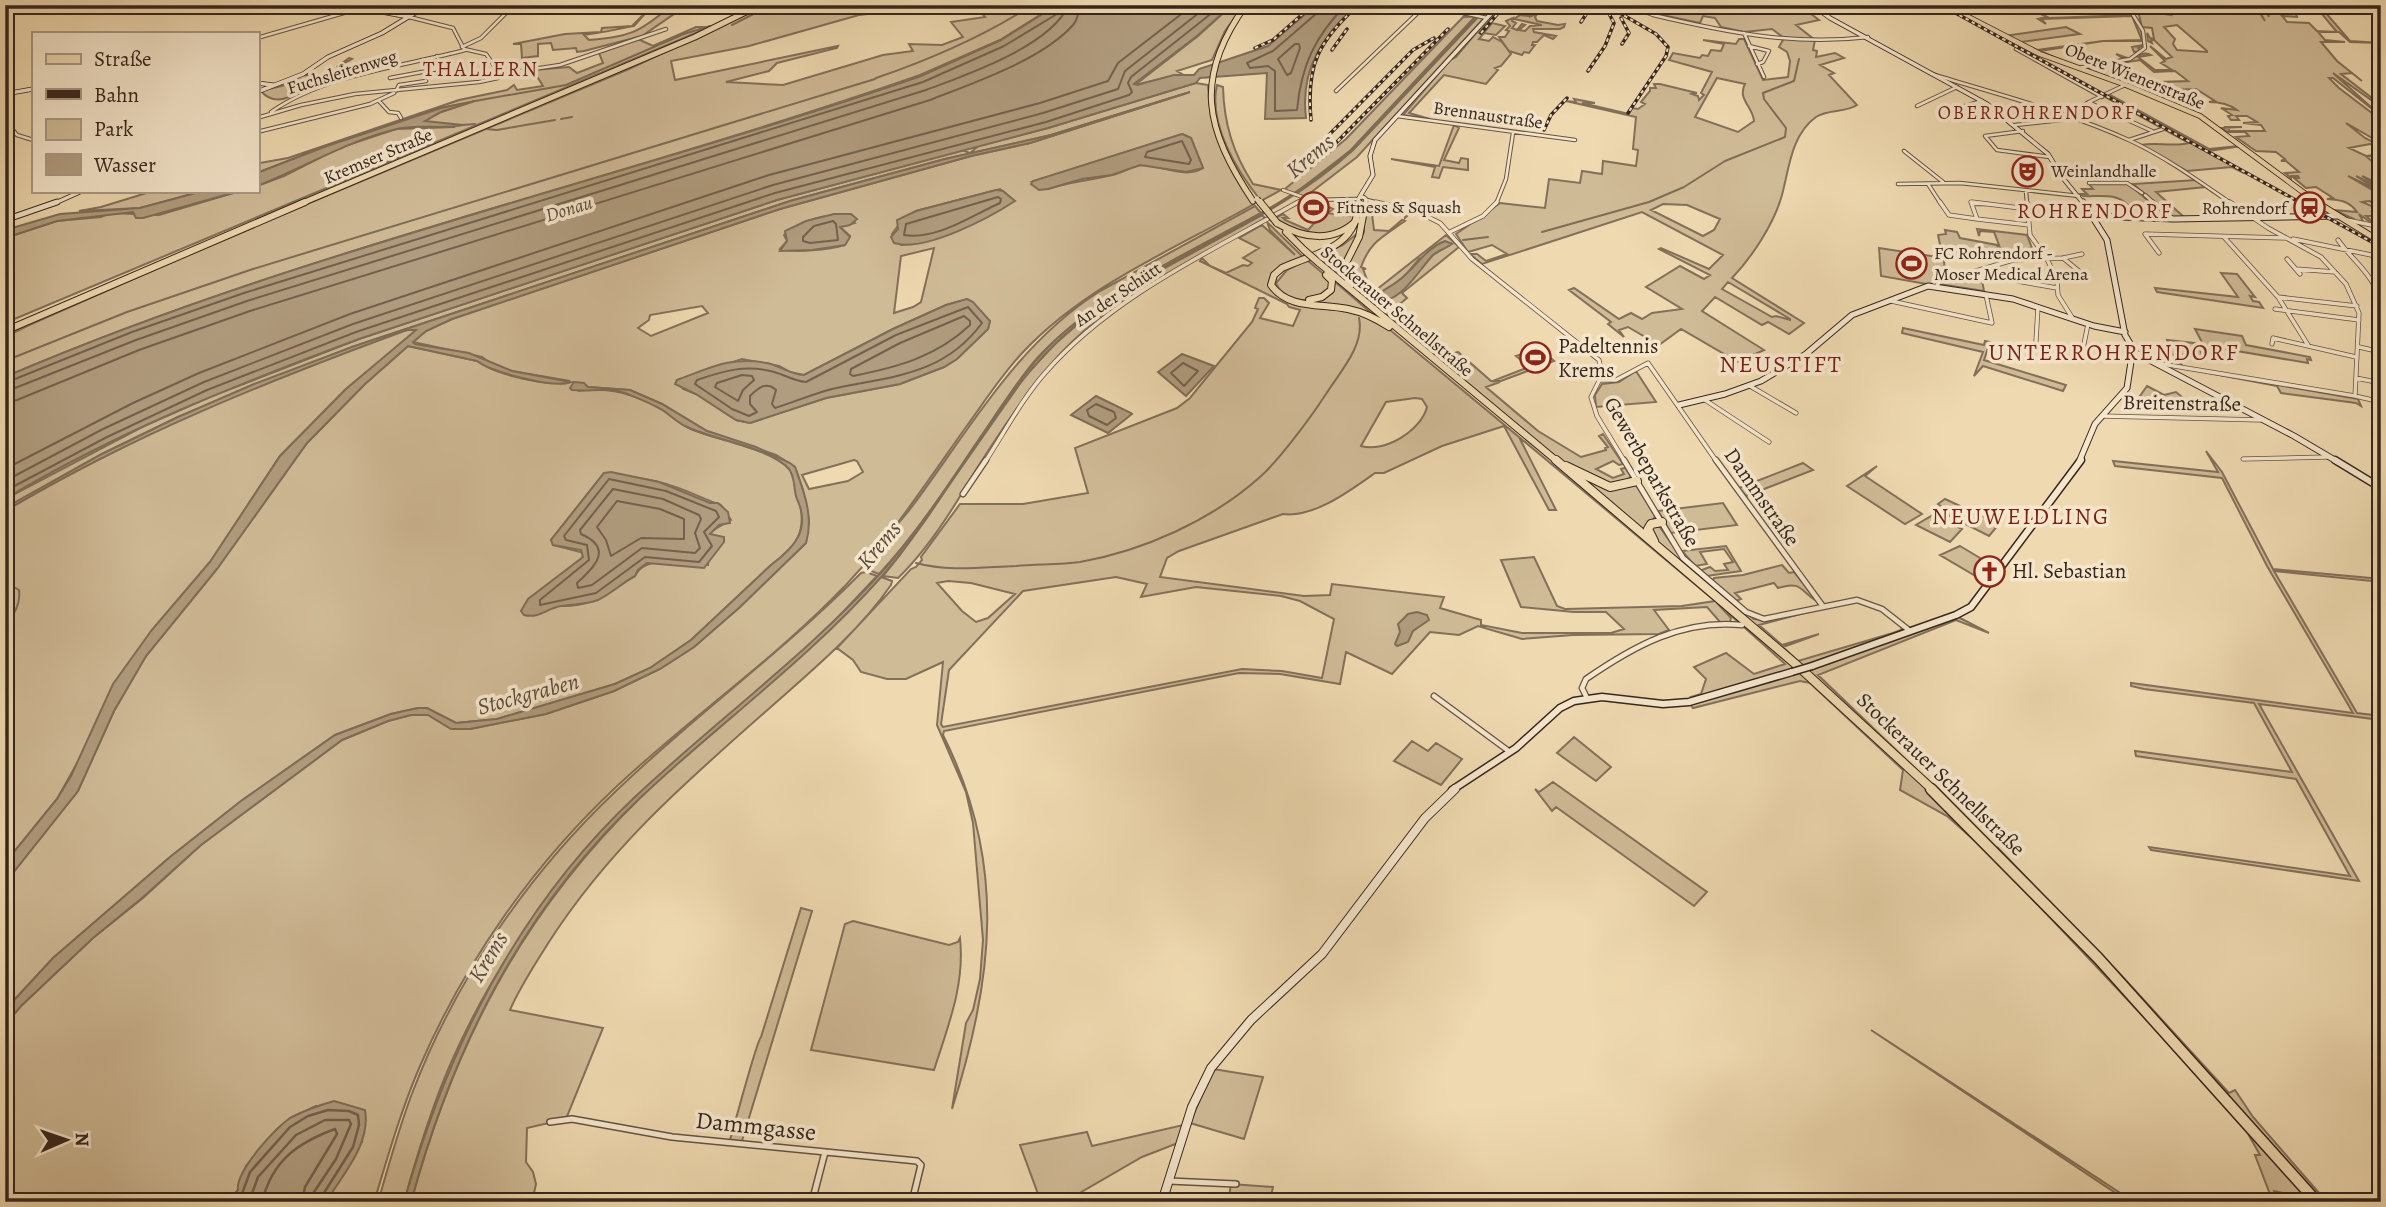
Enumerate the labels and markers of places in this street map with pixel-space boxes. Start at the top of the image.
theatre icon: Weinlandhalle [2011,154,2045,188]
place label: Weinlandhalle [2050,159,2157,183]
sports icon: Fitness & Squash [1296,190,1330,224]
station icon: Rohrendorf [2293,191,2327,225]
place label: Fitness & Squash [1336,195,1462,219]
place label: Rohrendorf [2202,196,2290,220]
place label: FC Rohrendorf - Moser Medical Arena [1934,241,2089,286]
sports icon: FC Rohrendorf - Moser Medical Arena [1894,246,1928,280]
place label: Padeltennis Krems [1558,332,1658,384]
sports icon: Padeltennis Krems [1518,341,1552,375]
church icon: Hl. Sebastian [1972,554,2006,588]
place label: Hl. Sebastian [2012,557,2126,585]

